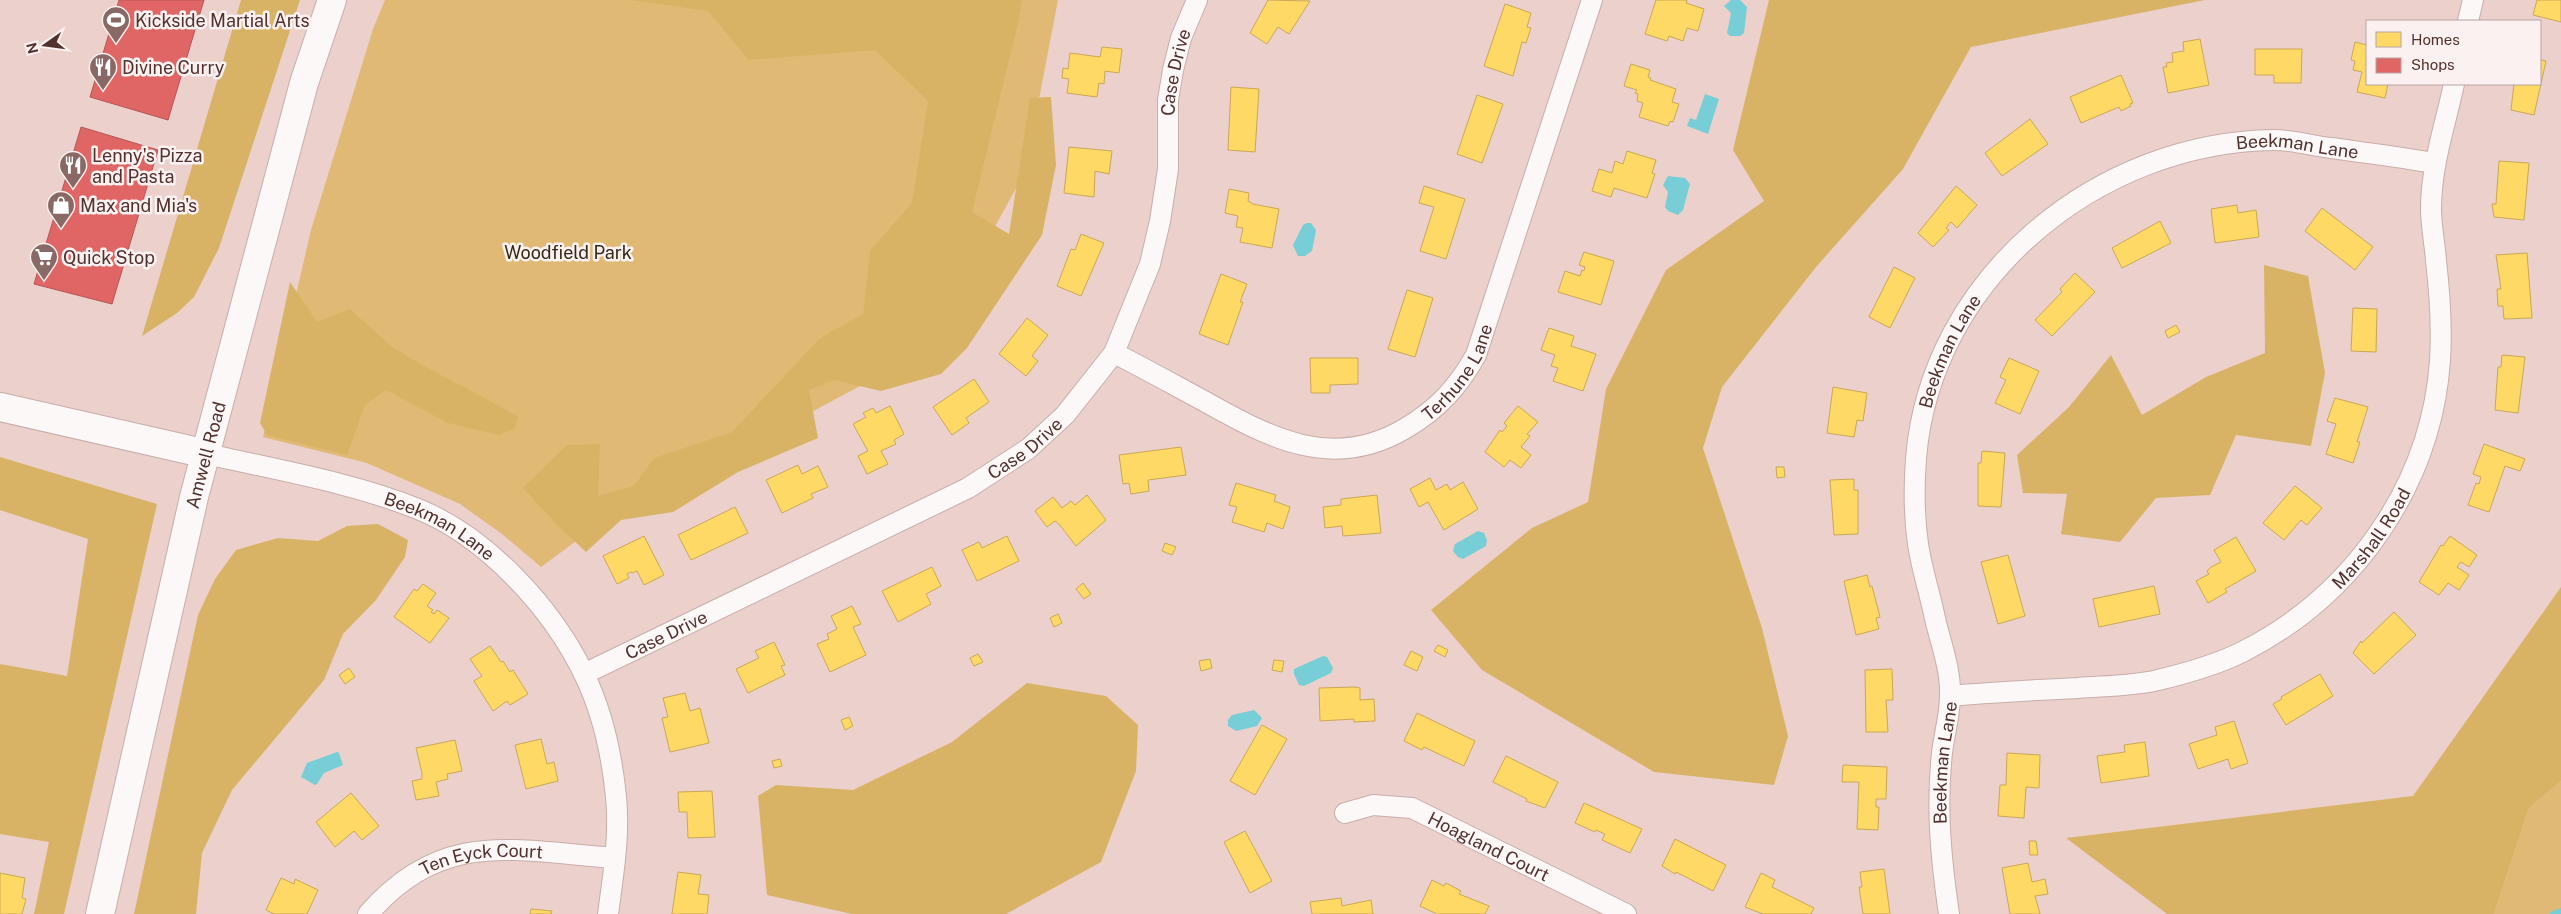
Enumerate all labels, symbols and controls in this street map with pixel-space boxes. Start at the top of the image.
sports icon: Kickside Martial Arts [101,5,131,44]
place label: Kickside Martial Arts [135,10,310,31]
north arrow [20,20,70,70]
legend [2366,20,2541,85]
street label: Case Drive [1157,25,1194,116]
text: Homes [2411,31,2460,48]
text: N [23,41,41,55]
restaurant icon: Divine Curry [88,52,118,91]
text: Shops [2411,56,2455,73]
place label: Divine Curry [122,57,225,78]
street label: Beekman Lane [2235,129,2360,162]
place label: Lenny's Pizza and Pasta [92,145,203,187]
restaurant icon: Lenny's Pizza and Pasta [58,150,88,189]
shop icon: Max and Mia's [46,190,76,229]
place label: Max and Mia's [80,195,197,216]
supermarket icon: Quick Stop [29,242,59,281]
park label: Woodfield Park [504,242,632,263]
place label: Quick Stop [63,247,155,268]
street label: Beekman Lane [1914,290,1985,410]
street label: Terhune Lane [1417,321,1496,424]
street label: Amwell Road [181,399,229,510]
street label: Case Drive [983,413,1066,483]
street label: Marshall Road [2327,484,2414,593]
street label: Beekman Lane [382,487,499,564]
street label: Case Drive [621,606,710,663]
street label: Beekman Lane [1929,700,1960,825]
street label: Hoagland Court [1425,807,1553,885]
street label: Ten Eyck Court [416,839,544,879]

